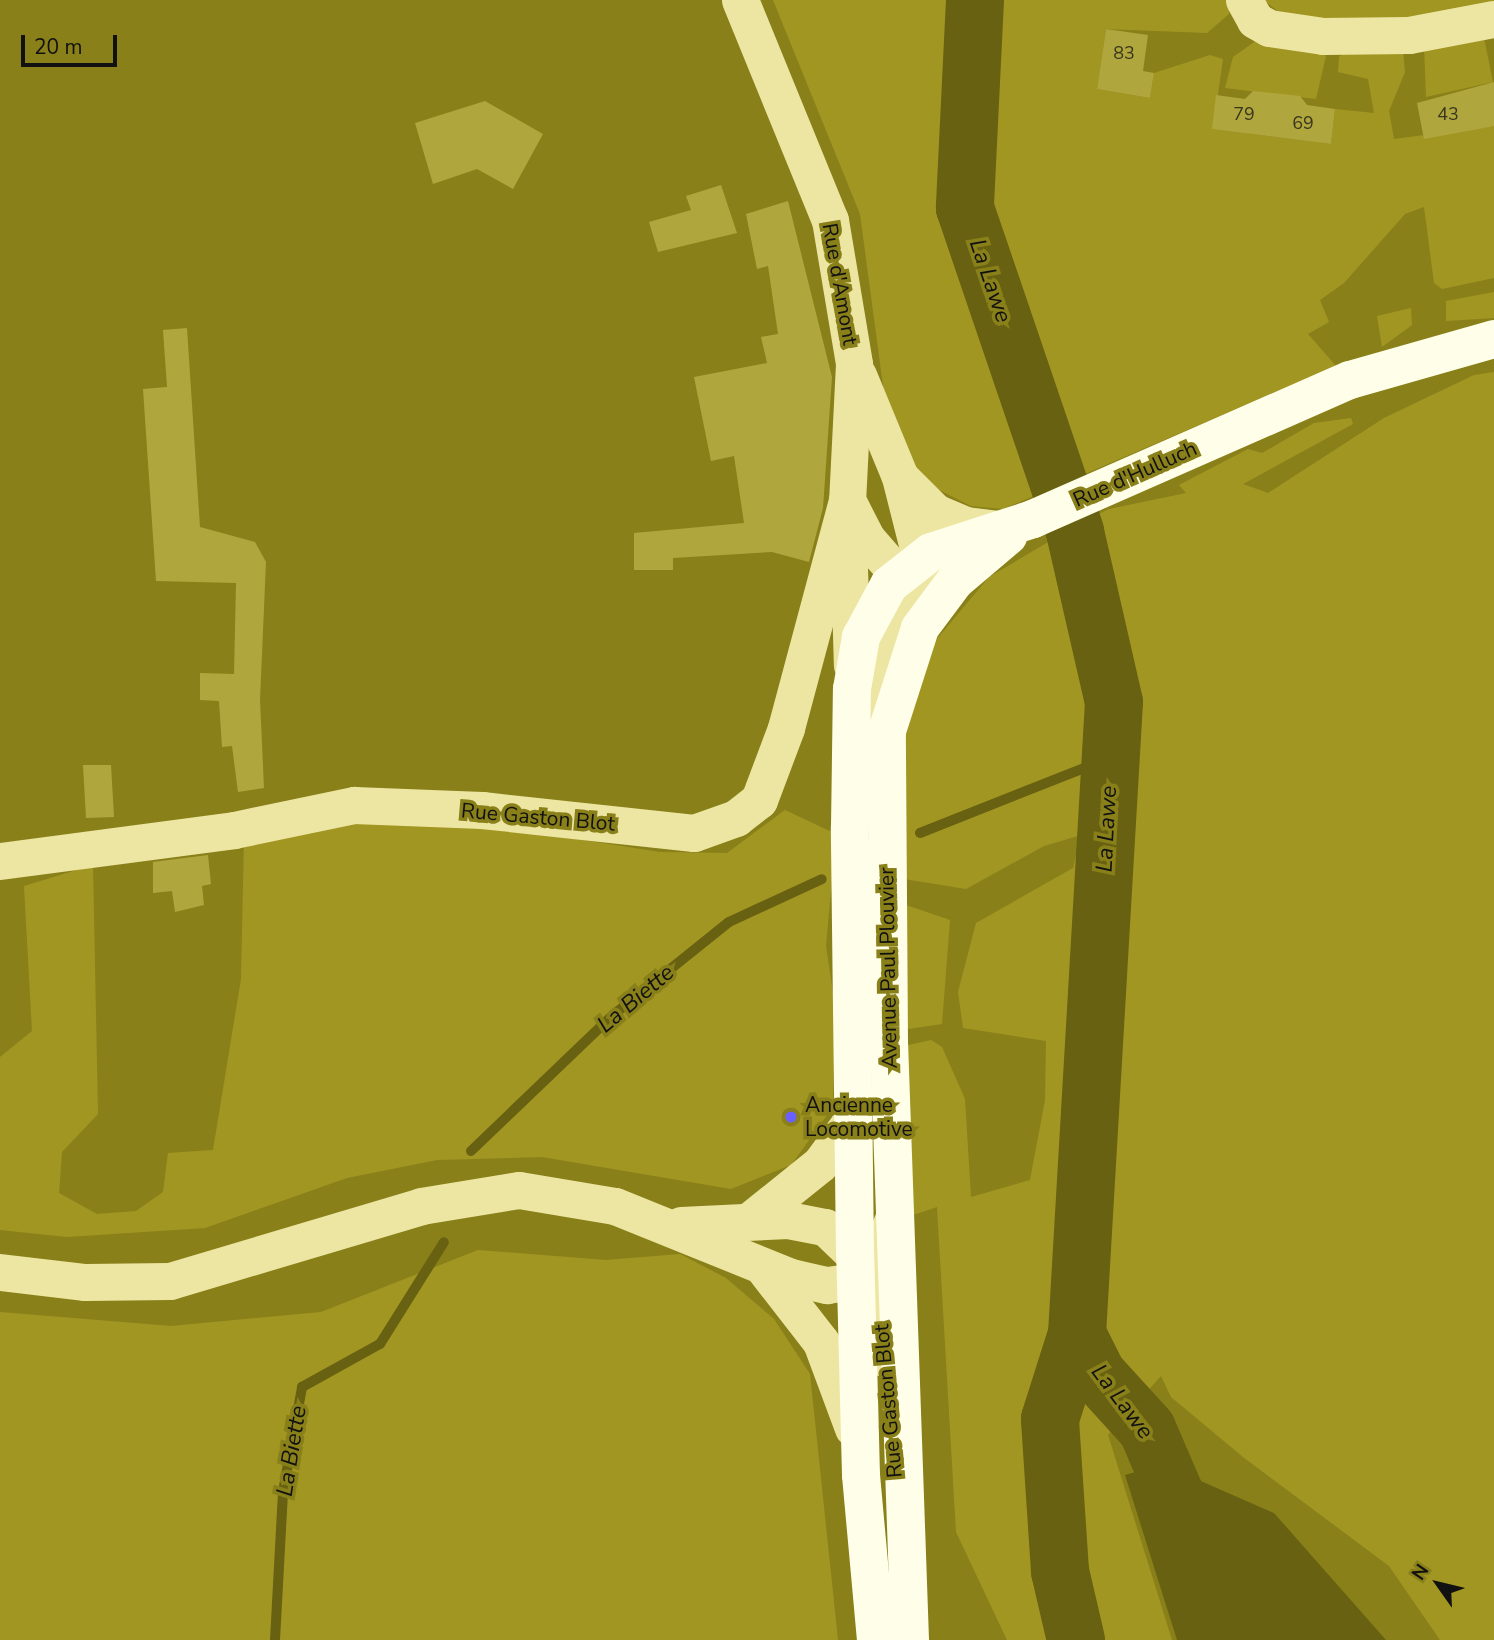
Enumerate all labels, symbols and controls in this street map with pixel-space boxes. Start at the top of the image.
scale bar [24,21,121,65]
text: 20 m [34,33,83,61]
house number: 83 [1113,42,1135,64]
house number: 79 [1233,103,1255,125]
house number: 43 [1437,103,1459,125]
house number: 69 [1292,112,1314,134]
street label: Rue d'Amont [817,221,863,347]
water label: La Lawe [963,236,1017,326]
street label: Rue d'Hulluch [1069,435,1201,513]
water label: La Lawe [1091,785,1123,873]
street label: Rue Gaston Blot [460,798,616,836]
street label: Avenue Paul Plouvier [874,867,902,1069]
water label: La Biette [592,959,680,1039]
place label: Ancienne Locomotive [805,1092,913,1142]
marker: Ancienne Locomotive [783,1109,799,1125]
street label: Rue Gaston Blot [869,1323,907,1479]
water label: La Lawe [1085,1359,1159,1445]
water label: La Biette [271,1404,313,1498]
north arrow [1403,1549,1473,1619]
text: N [1406,1559,1435,1585]

